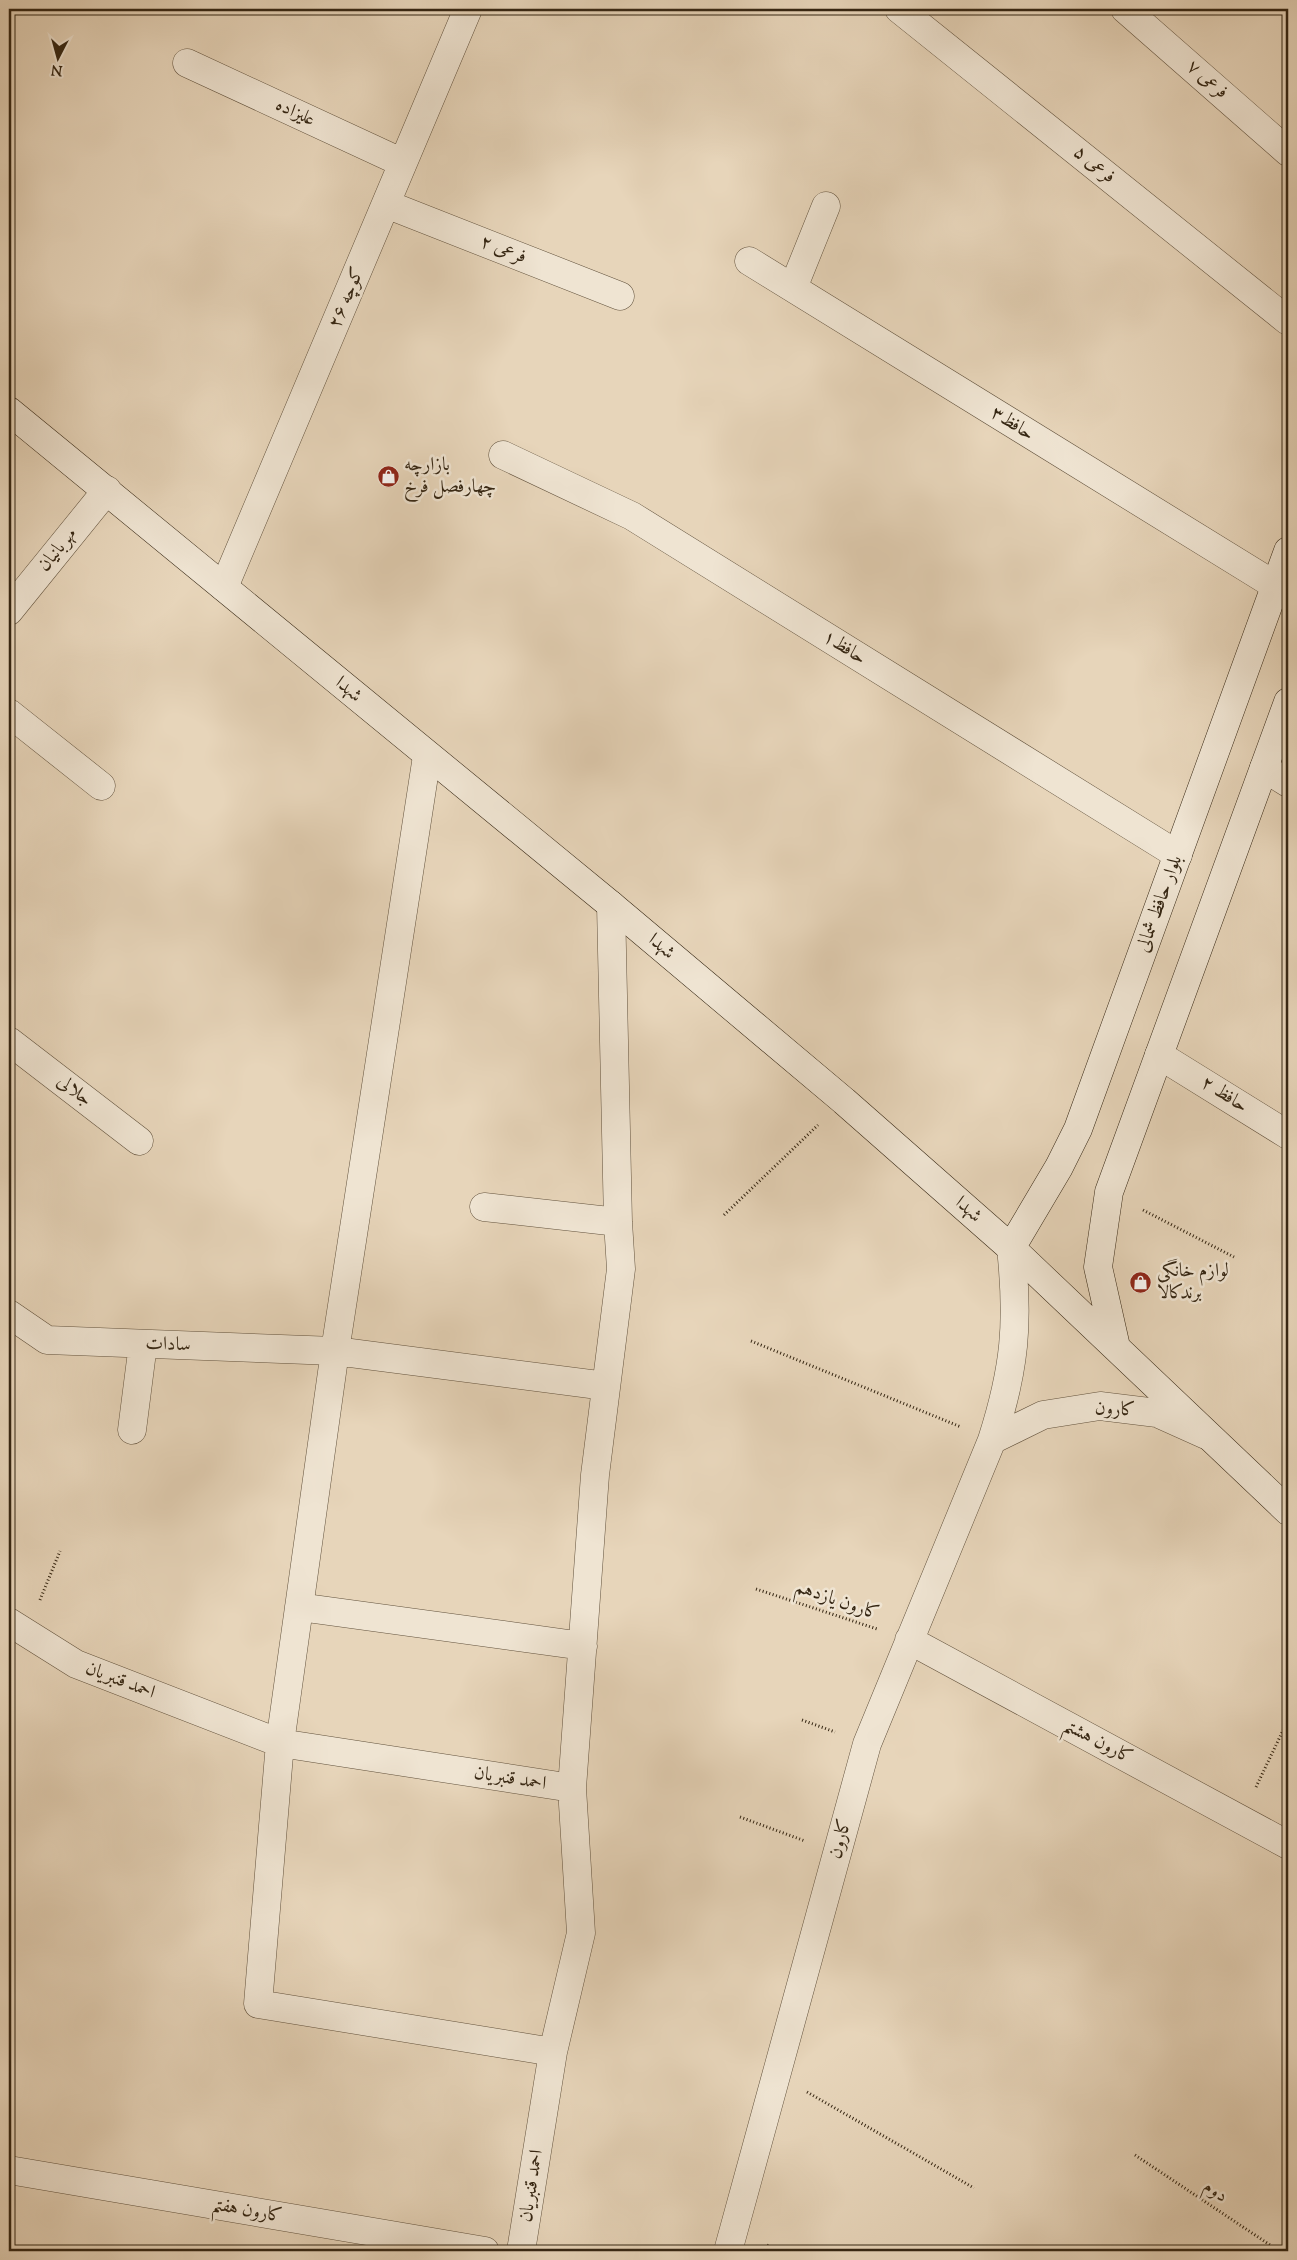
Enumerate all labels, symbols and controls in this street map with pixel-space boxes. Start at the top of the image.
north arrow [32,32,82,82]
street label: فرعی ۷ [1180,54,1234,106]
text: N [50,58,63,79]
street label: علیزاده [271,92,319,134]
street label: فرعی ۵ [1067,140,1121,190]
street label: فرعی ۲ [476,229,530,271]
street label: کوچه ۲۶ [322,263,372,333]
street label: حافظ۳ [985,400,1039,448]
place label: بازارچه چهارفصل فرخ [404,452,496,503]
shop icon: بازارچه چهارفصل فرخ [376,464,400,488]
street label: مهربانیان [32,522,84,578]
street label: حافظ۱ [817,624,871,672]
street label: شهدا [328,671,368,709]
street label: بلوار حافظ شمالی [1130,852,1190,956]
street label: شهدا [641,928,681,966]
street label: جلالی [51,1069,97,1113]
street label: حافظ ۲ [1195,1070,1253,1120]
street label: شهدا [948,1191,988,1229]
place label: لوازم خانگی برندکالا [1157,1258,1229,1307]
shop icon: لوازم خانگی برندکالا [1129,1270,1153,1294]
street label: سادات [145,1331,191,1359]
street label: کارون [1094,1395,1136,1425]
street label: کارون یازدهم [790,1574,883,1631]
street label: احمد قنبریان [81,1655,159,1707]
street label: کارون هشتم [1057,1713,1137,1775]
street label: احمد قنبریان [472,1760,548,1798]
street label: کارون [823,1816,859,1862]
street label: احمد قنبریان [513,2148,551,2224]
street label: دوم [1197,2174,1233,2211]
street label: کارون هفتم [209,2192,284,2234]

